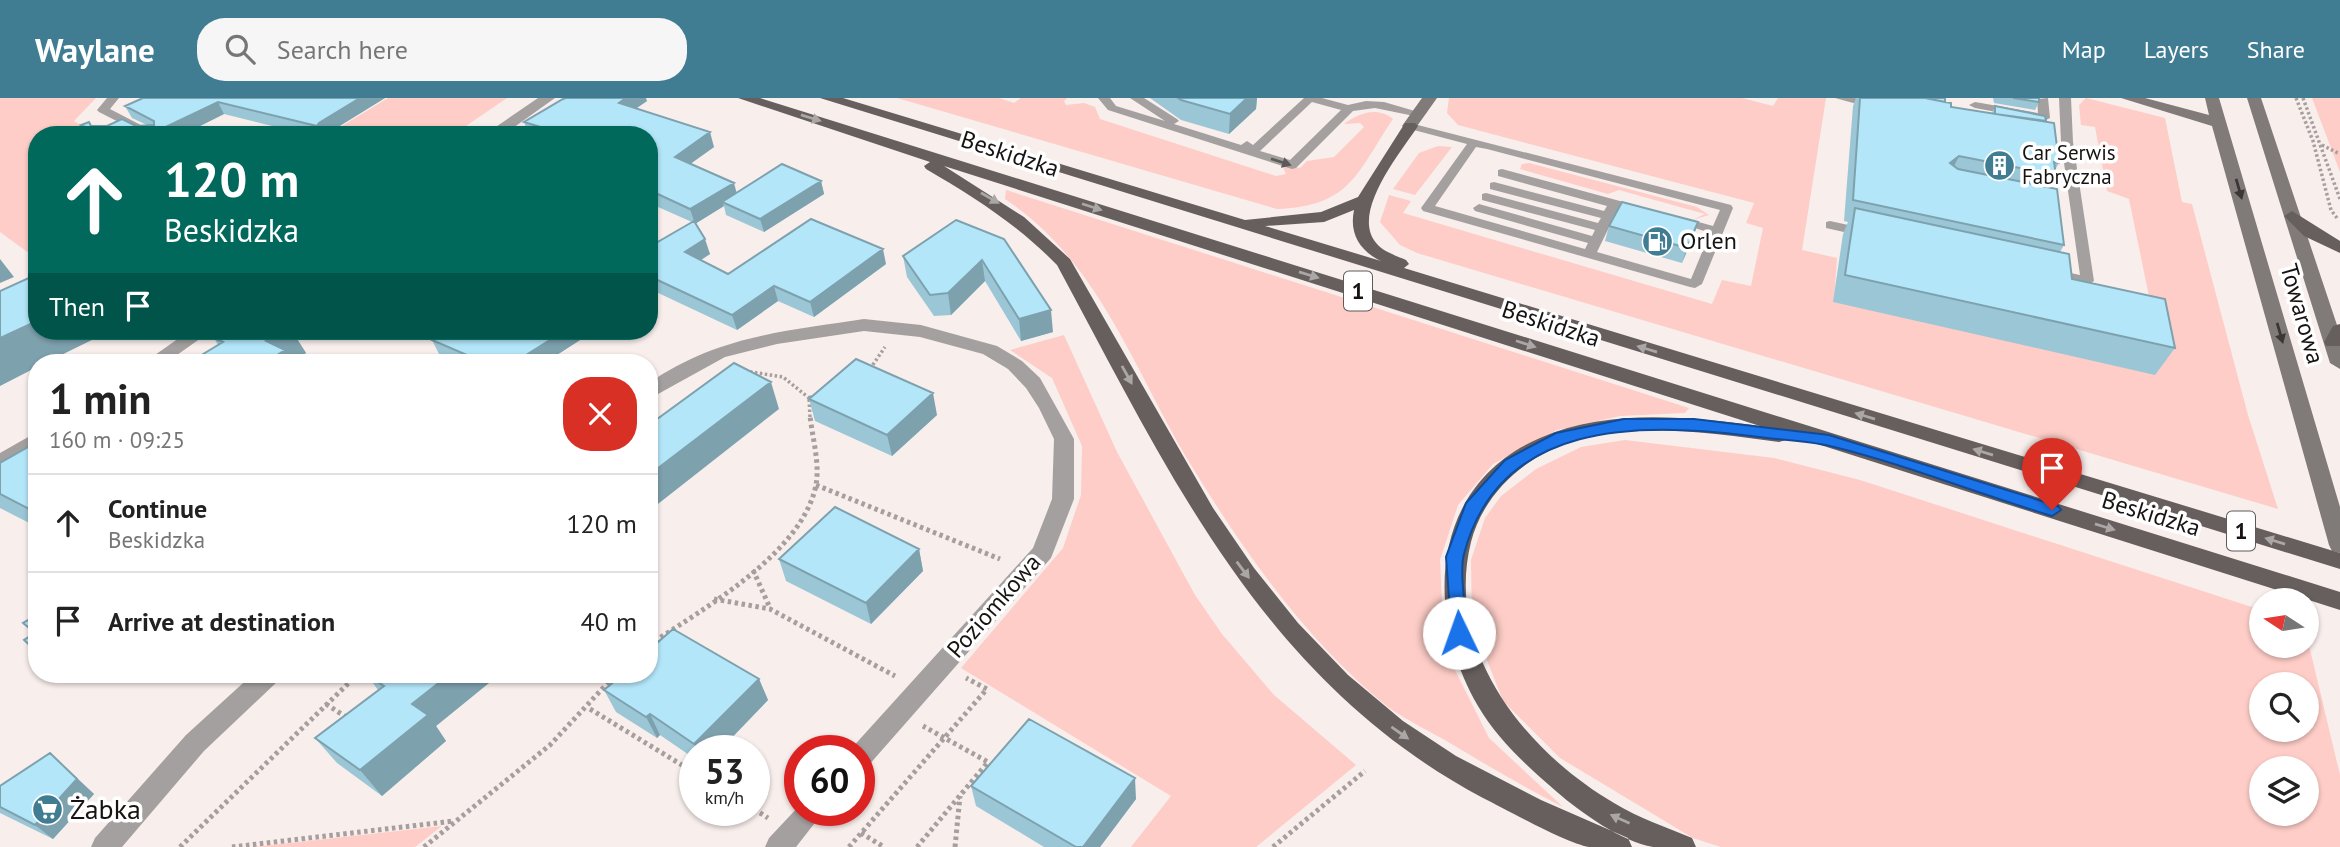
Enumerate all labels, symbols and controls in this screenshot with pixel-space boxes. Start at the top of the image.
search box [197,18,687,81]
text: Waylane [35,28,155,71]
icon: search [221,30,259,68]
text: Search here [277,33,408,66]
text: Map [2062,34,2106,65]
text: Layers [2144,34,2209,65]
text: Share [2247,34,2305,65]
one-way arrow [800,114,821,124]
street label: Beskidzka [957,123,1063,184]
place label: Car Serwis Fabryczna [2022,139,2116,190]
text: 120 m [164,147,299,211]
building icon: Car Serwis Fabryczna [1982,148,2016,182]
icon: ahead [49,154,140,245]
one-way arrow [1270,157,1291,167]
one-way arrow [2234,179,2244,200]
one-way arrow [980,192,999,204]
one-way arrow [1082,202,1103,213]
text: Beskidzka [164,209,299,251]
fuel station icon: Orlen [1640,224,1674,258]
place label: Orlen [1680,225,1737,256]
street label: Towarowa [2273,260,2332,367]
one-way arrow [1299,271,1320,281]
road number: 1 [1344,272,1372,310]
icon: arrive [119,287,157,325]
text: Then [49,290,105,323]
street label: Beskidzka [1498,293,1604,354]
one-way arrow [2275,323,2285,344]
one-way arrow [1516,339,1537,349]
one-way arrow [1637,344,1658,354]
one-way arrow [1121,365,1133,384]
text: 1 min [49,371,151,426]
button: close [563,377,637,451]
one-way arrow [1854,411,1875,421]
text: 160 m · 09:25 [49,425,185,454]
pin [2022,438,2082,510]
one-way arrow [1973,447,1994,457]
icon: arrive [2033,449,2071,487]
street label: Beskidzka [2098,484,2204,543]
text: Continue [108,492,207,525]
icon: ahead [49,504,87,542]
text: 120 m [566,507,637,540]
road number: 1 [2227,512,2255,550]
one-way arrow [2095,522,2116,533]
text: Beskidzka [108,525,205,554]
one-way arrow [2264,535,2285,545]
street label: Poziomkowa [940,547,1047,664]
one-way arrow [1236,561,1250,579]
north arrow [2249,588,2319,658]
map controls [2249,588,2319,826]
position arrow [1422,596,1496,670]
icon: arrive [49,602,87,640]
text: Arrive at destination [108,605,335,638]
text: 40 m [581,605,637,638]
button: search [2249,672,2319,742]
one-way arrow [1391,726,1409,740]
speed limit sign: 60 [784,735,875,826]
text: 53 [705,748,744,794]
button: layers [2249,756,2319,826]
text: km/h [705,786,744,809]
place label: Żabka [70,790,141,827]
supermarket icon: Żabka [30,792,64,826]
one-way arrow [1610,813,1630,825]

